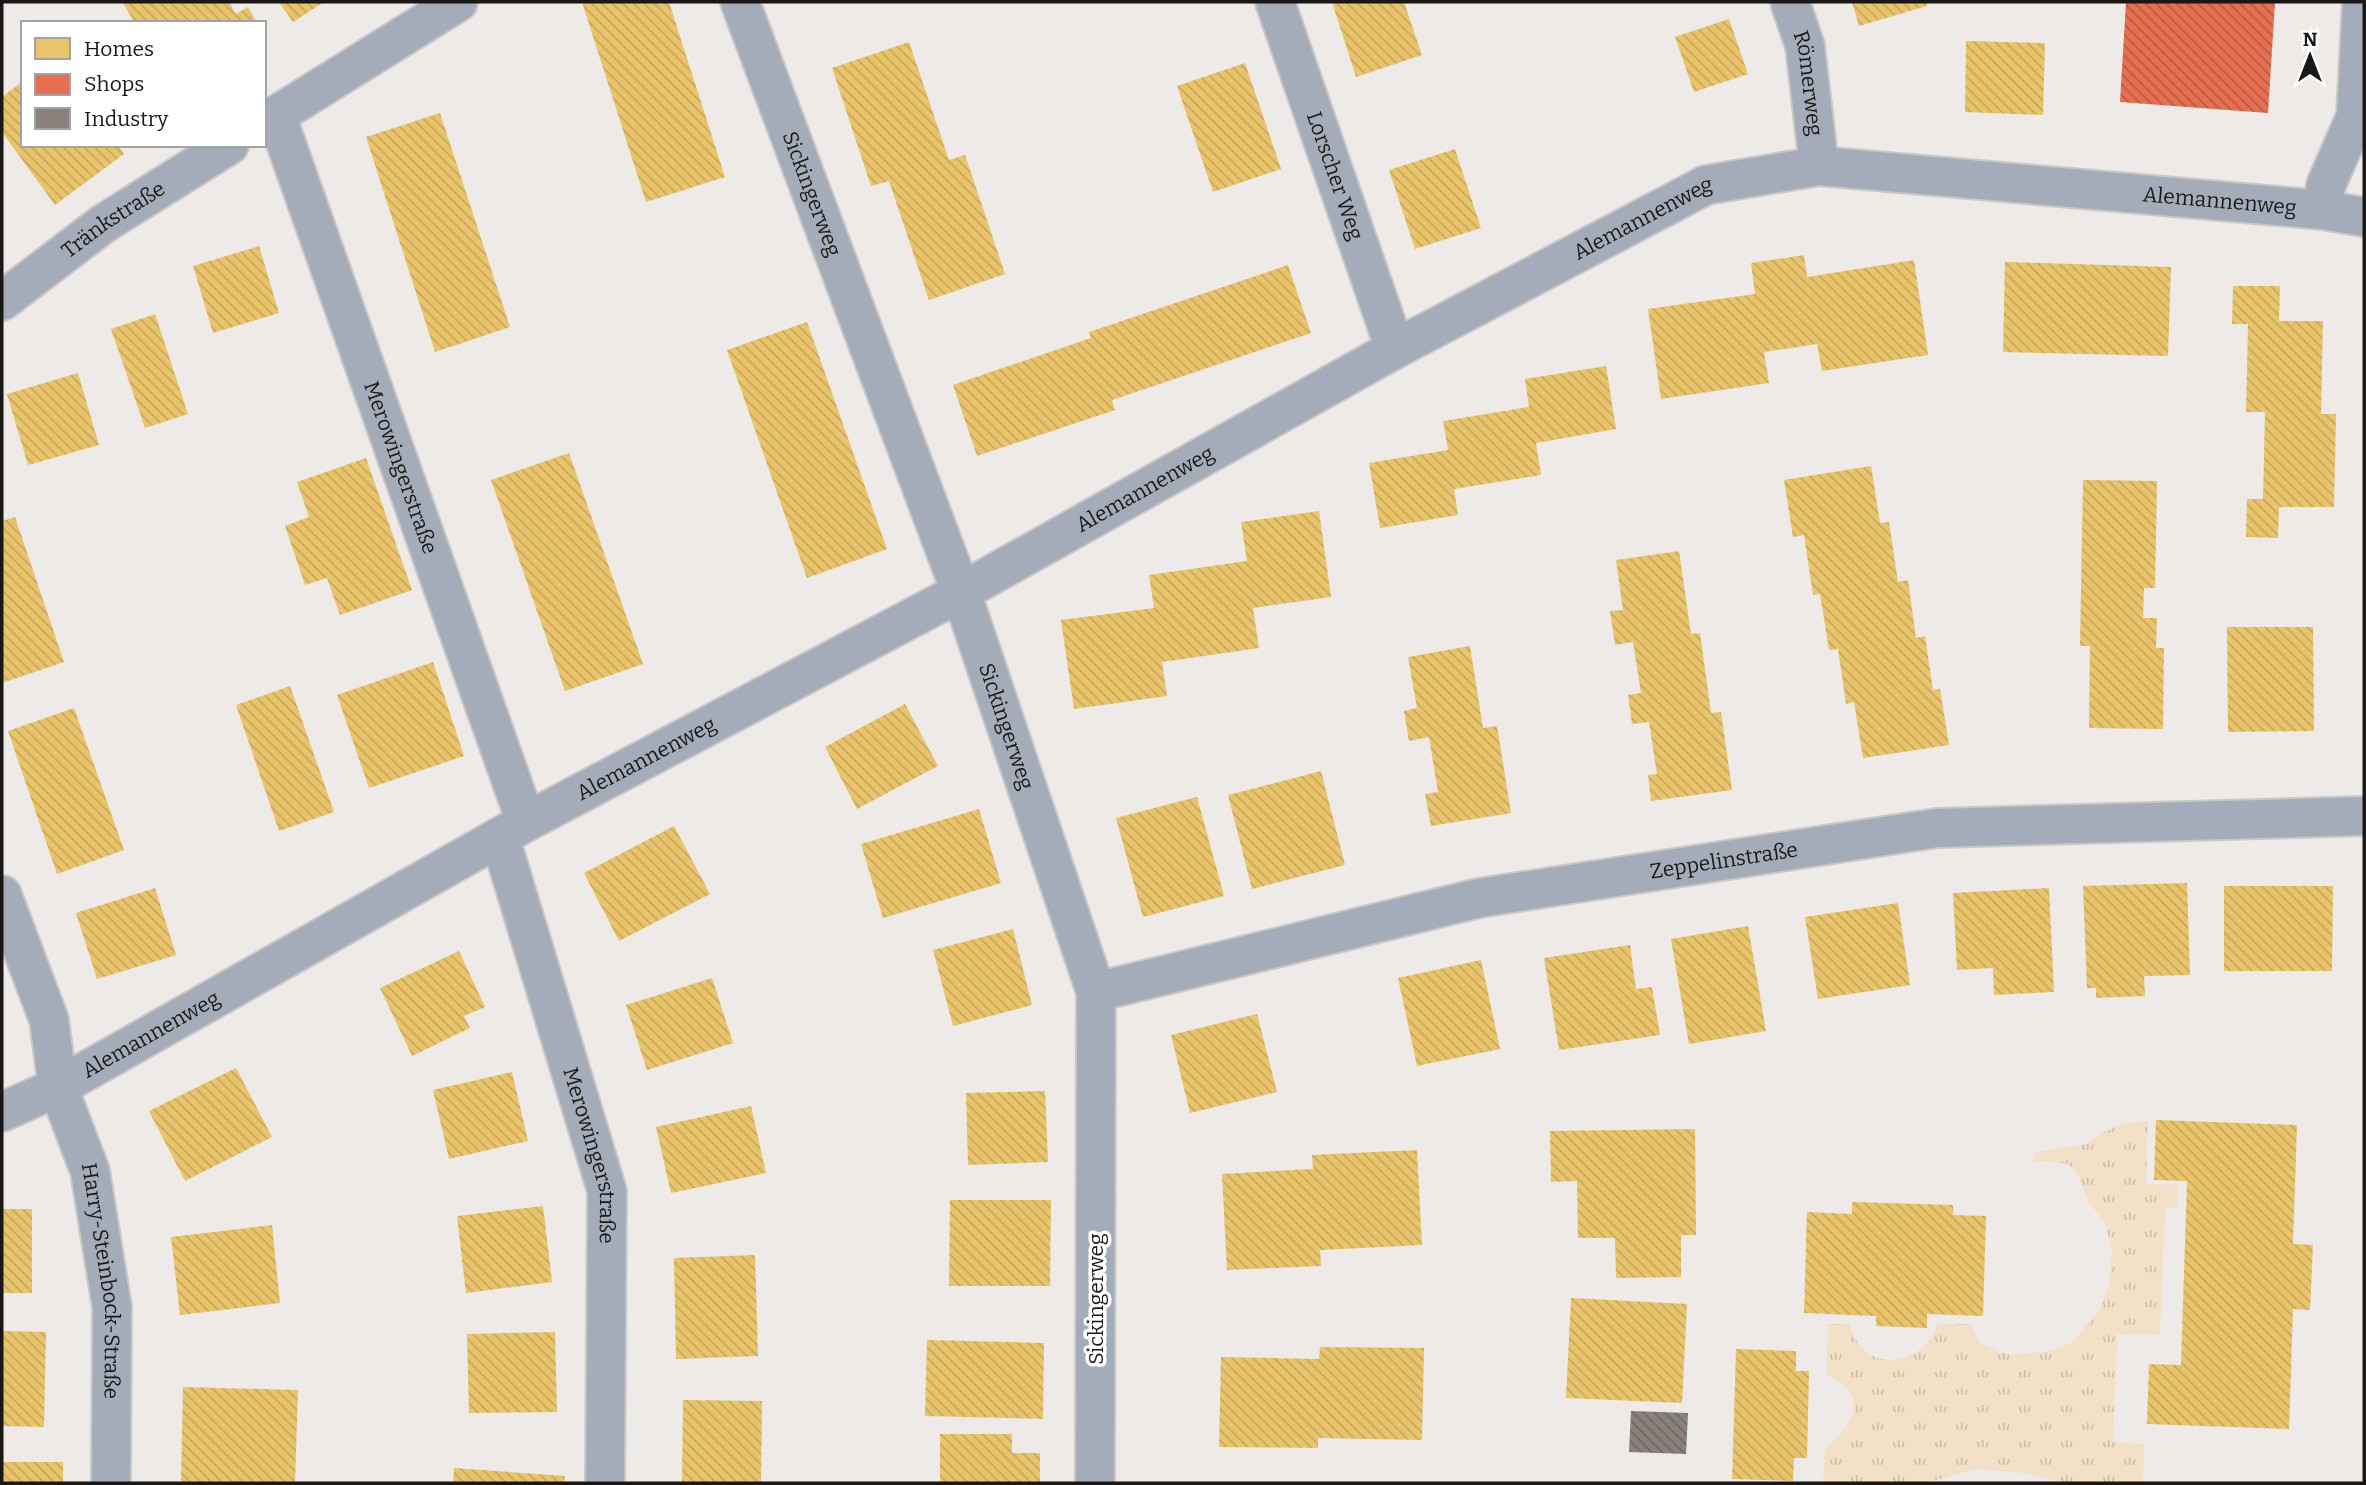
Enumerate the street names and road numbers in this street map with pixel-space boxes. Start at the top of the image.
street label: Römerweg [1788,27,1828,138]
street label: Lorscher Weg [1301,108,1369,244]
street label: Sickingerweg [777,128,847,260]
street label: Alemannenweg [1569,171,1714,266]
street label: Tränkstraße [56,175,170,264]
street label: Alemannenweg [2142,181,2298,221]
street label: Merowingerstraße [358,378,443,557]
street label: Alemannenweg [1071,440,1219,538]
street label: Sickingerweg [973,660,1040,793]
street label: Alemannenweg [572,711,721,806]
street label: Zeppelinstraße [1648,836,1799,885]
street label: Alemannenweg [77,985,225,1084]
street label: Merowingerstraße [557,1064,620,1244]
street label: Harry-Steinbock-Straße [76,1161,125,1399]
street label: Sickingerweg [1083,1233,1109,1365]

